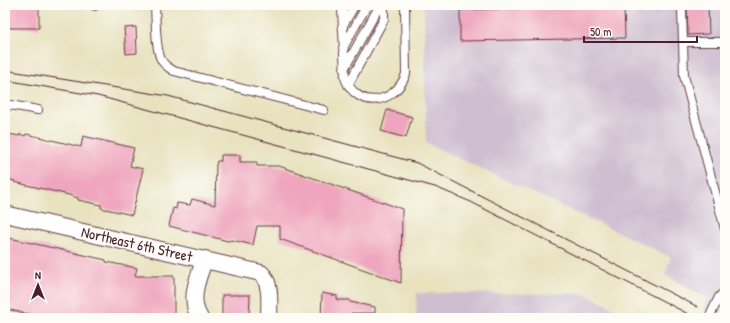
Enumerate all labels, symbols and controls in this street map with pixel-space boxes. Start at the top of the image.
scale bar [584,18,697,44]
text: 50 m [590,23,611,40]
street label: Northeast 6th Street [79,221,195,267]
north arrow [18,265,58,305]
text: N [35,268,41,282]

